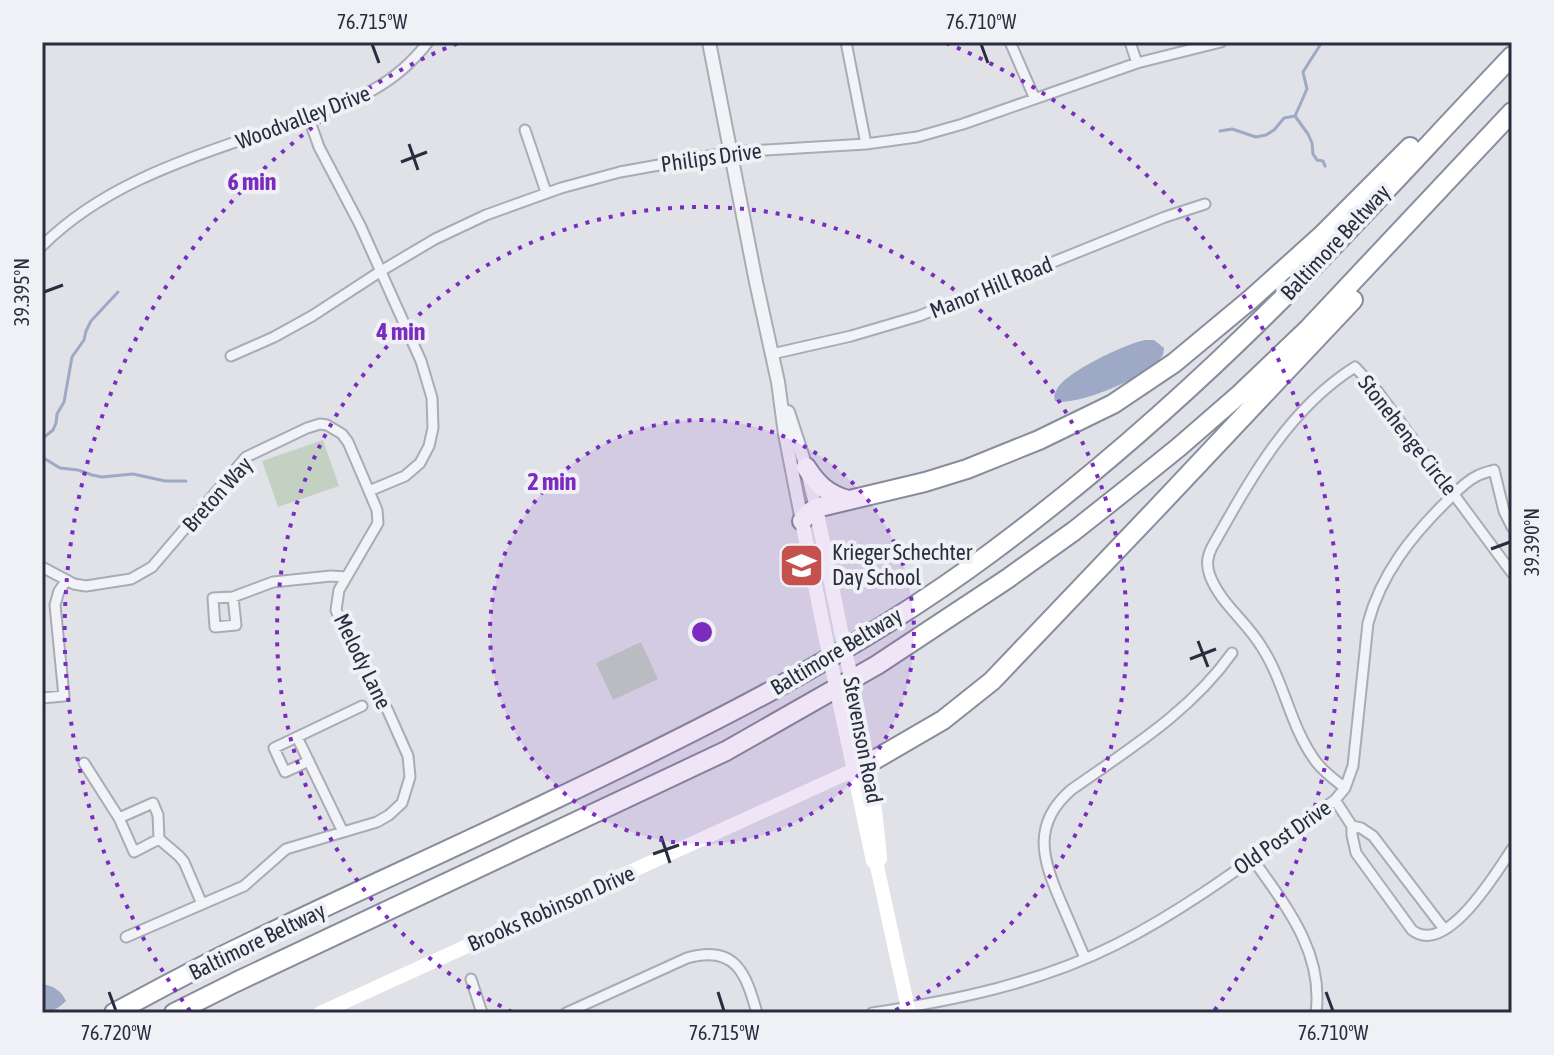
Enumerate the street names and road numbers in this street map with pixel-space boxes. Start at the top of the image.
street label: Woodvalley Drive [232,80,374,154]
street label: Philips Drive [659,137,763,177]
street label: Baltimore Beltway [1275,179,1395,305]
street label: Manor Hill Road [926,251,1056,323]
street label: Stonehenge Circle [1353,370,1463,500]
street label: Breton Way [177,451,257,537]
street label: Baltimore Beltway [766,602,906,700]
street label: Melody Lane [329,609,397,713]
street label: Stevenson Road [838,674,888,806]
street label: Old Post Drive [1228,794,1336,880]
street label: Brooks Robinson Drive [463,860,639,956]
street label: Baltimore Beltway [185,897,329,985]

